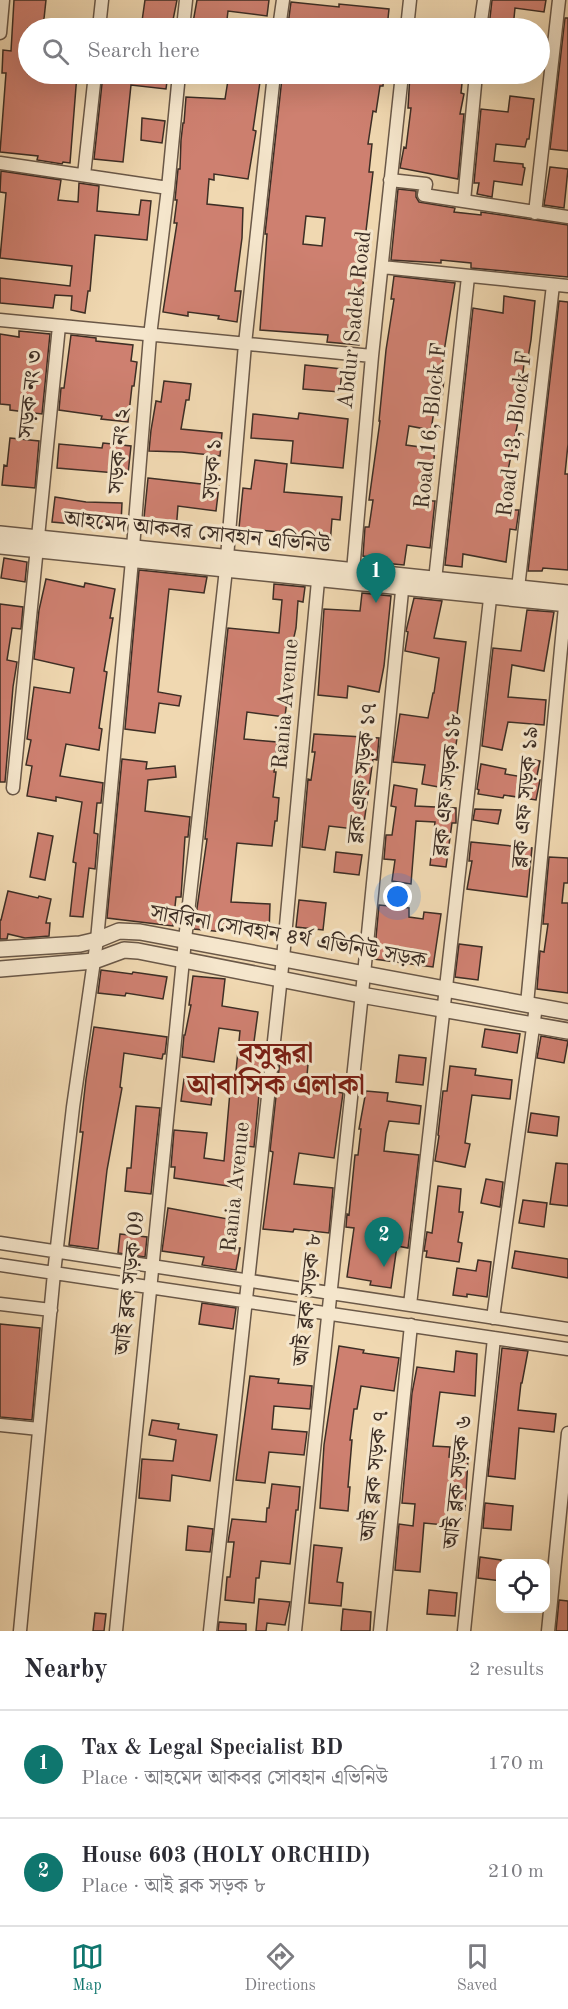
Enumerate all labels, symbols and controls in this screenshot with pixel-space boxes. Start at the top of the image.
search box [18,18,550,84]
icon: search [39,35,72,68]
text: Search here [87,40,200,62]
street label: Abdur Sadek Road [335,230,375,410]
street label: Road 16, Block F [411,342,451,510]
street label: সড়ক নং ৩ [15,348,47,441]
street label: Road 13, Block F [494,350,536,518]
street label: সড়ক নং ২ [105,406,135,496]
street label: সড়ক ১ [199,438,227,501]
street label: আহমেদ আকবর সোবহান এভিনিউ [62,504,333,558]
pin: 1 [356,554,395,603]
street label: Rania Avenue [269,638,303,770]
street label: ব্লক এফ সড়ক ১৭ [345,701,381,845]
street label: ব্লক এফ সড়ক ১৮ [429,713,466,858]
street label: ব্লক এফ সড়ক ১৯ [509,725,543,870]
your location [383,882,412,911]
street label: সাবরিনা সোবহান ৪র্থ এভিনিউ সড়ক [147,898,430,972]
district label: বসুন্ধরা আবাসিক এলাকা [186,1041,365,1101]
street label: Rania Avenue [218,1121,254,1253]
street label: আই ব্লক সড়ক 09 [107,1209,149,1357]
pin: 2 [364,1218,404,1267]
street label: আই ব্লক সড়ক ৮ [286,1232,326,1368]
street label: আই ব্লক সড়ক ৭ [353,1409,393,1544]
street label: আই ব্লক সড়ক ৬ [436,1413,476,1551]
map controls [496,1559,550,1613]
button: locate [496,1559,550,1613]
text: Nearby [24,1657,108,1683]
text: 2 results [469,1660,544,1680]
text: Tax & Legal Specialist BD [81,1737,343,1759]
text: 1 [38,1754,49,1774]
text: 170 m [488,1754,544,1774]
text: Place · আহমেদ আকবর সোবহান এভিনিউ [81,1769,388,1789]
text: House 603 (HOLY ORCHID) [81,1845,370,1867]
text: 2 [38,1862,49,1882]
text: 210 m [488,1862,544,1882]
text: Place · আই ব্লক সড়ক ৮ [81,1877,266,1897]
tab: Map [71,1940,104,1996]
tab: Directions [245,1940,316,1996]
tab: Saved [457,1940,497,1996]

